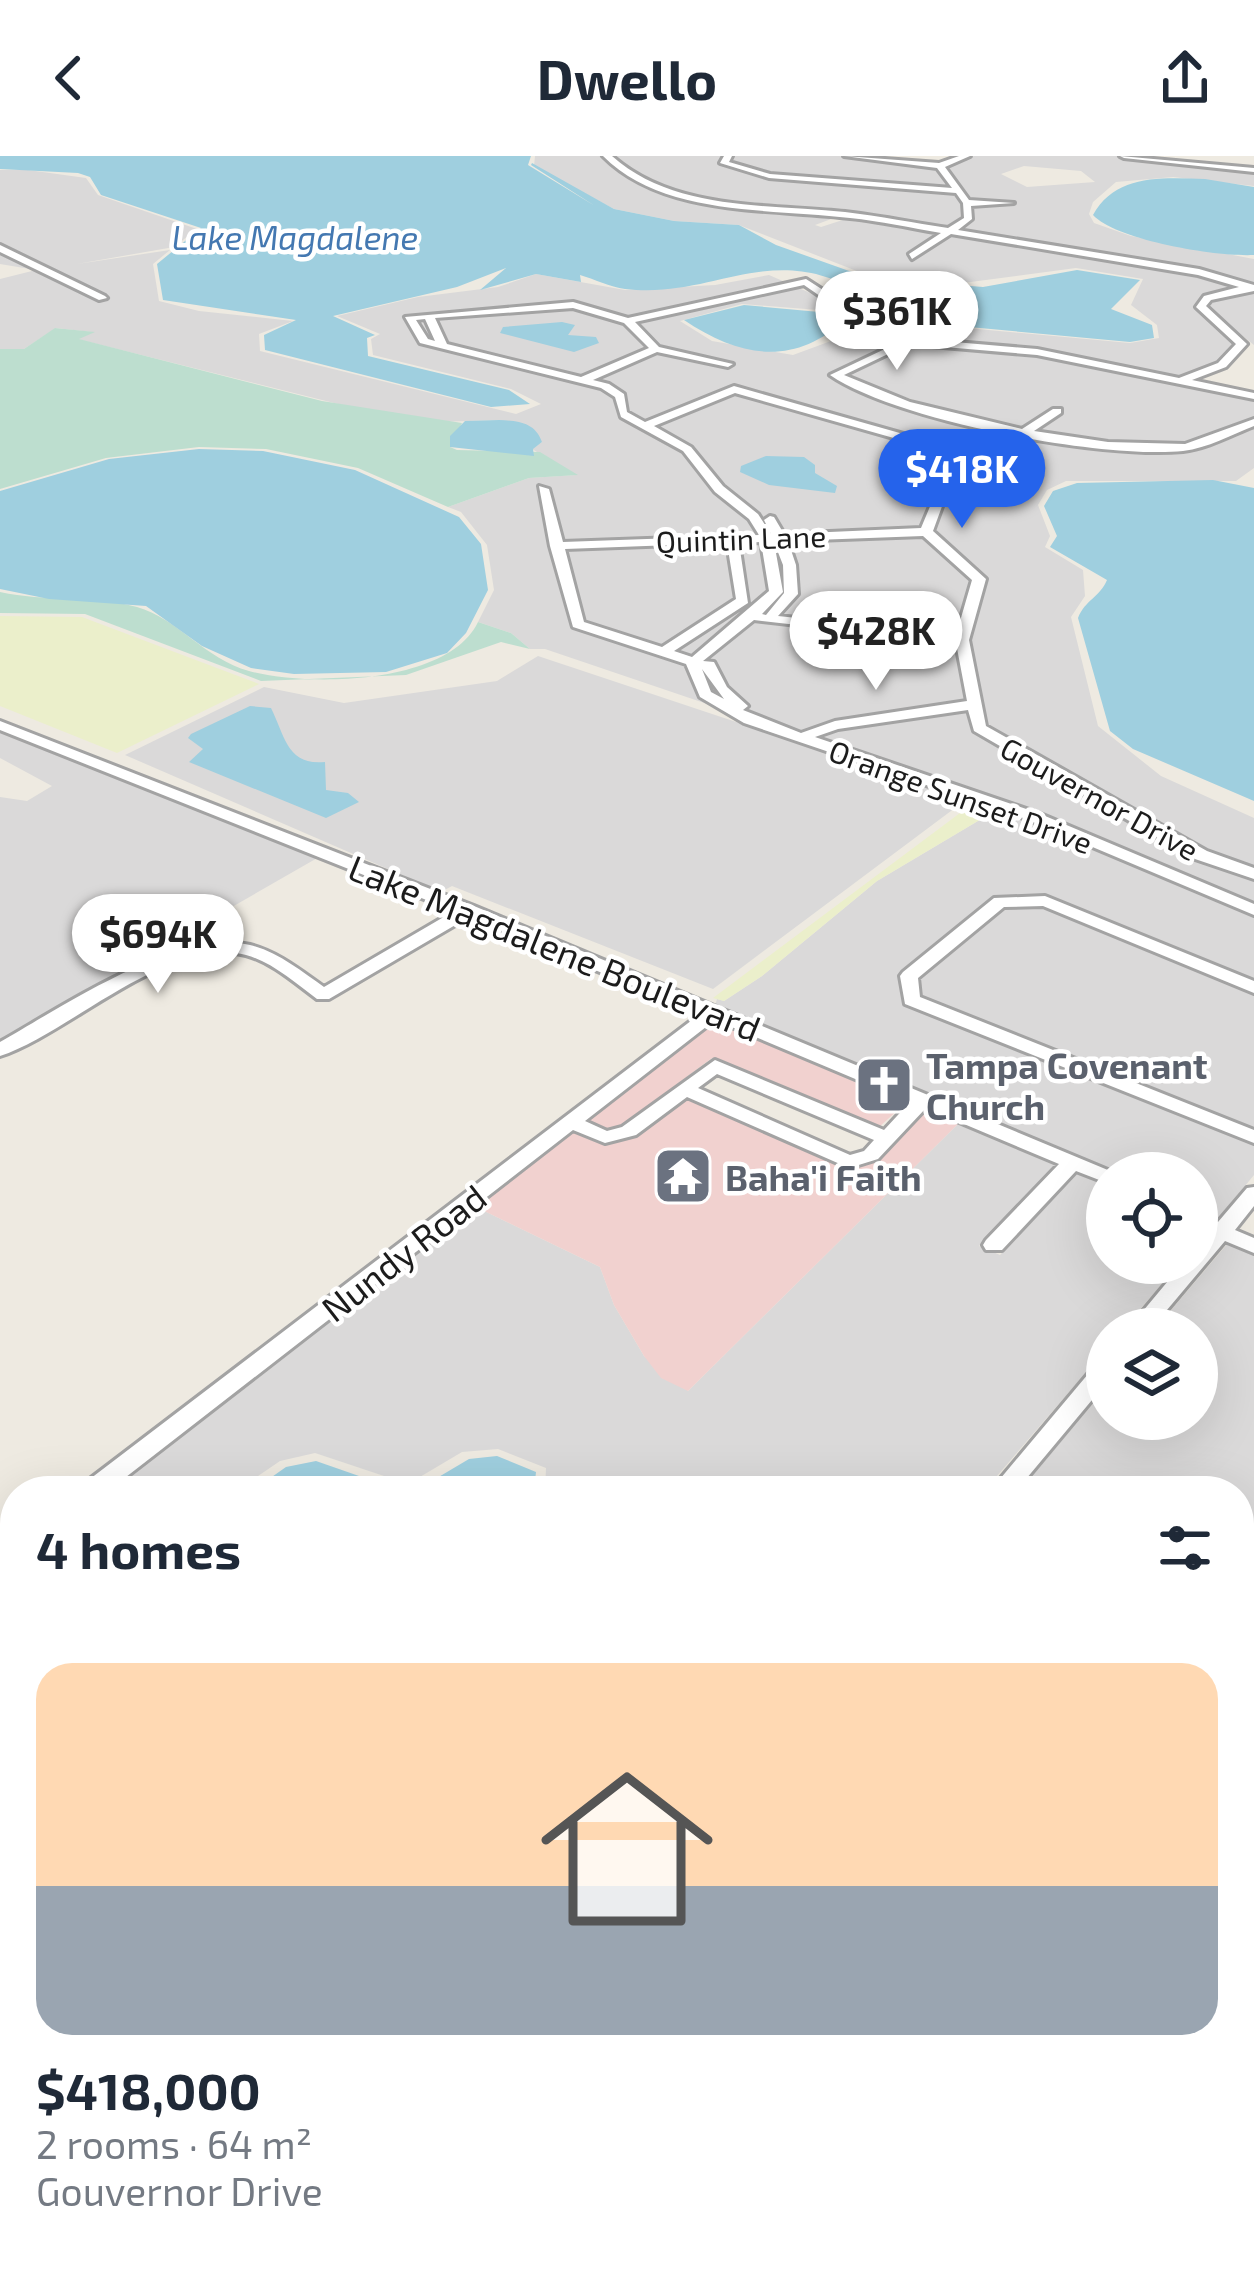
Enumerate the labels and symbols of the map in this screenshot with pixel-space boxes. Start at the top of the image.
water label: Lake Magdalene [172,217,418,257]
pin: $361K [813,271,981,373]
pin: $418K [878,429,1046,531]
street label: Quintin Lane [655,517,827,559]
pin: $428K [792,591,960,693]
street label: Gouvernor Drive [995,729,1205,867]
street label: Orange Sunset Drive [824,732,1098,860]
street label: Lake Magdalene Boulevard [343,845,767,1049]
pin: $694K [74,894,242,996]
place label: Tampa Covenant Church [926,1043,1208,1127]
church icon: Tampa Covenant Church [853,1054,915,1116]
temple icon: Baha'i Faith [652,1145,714,1207]
place label: Baha'i Faith [725,1155,922,1198]
street label: Nundy Road [312,1175,494,1329]

